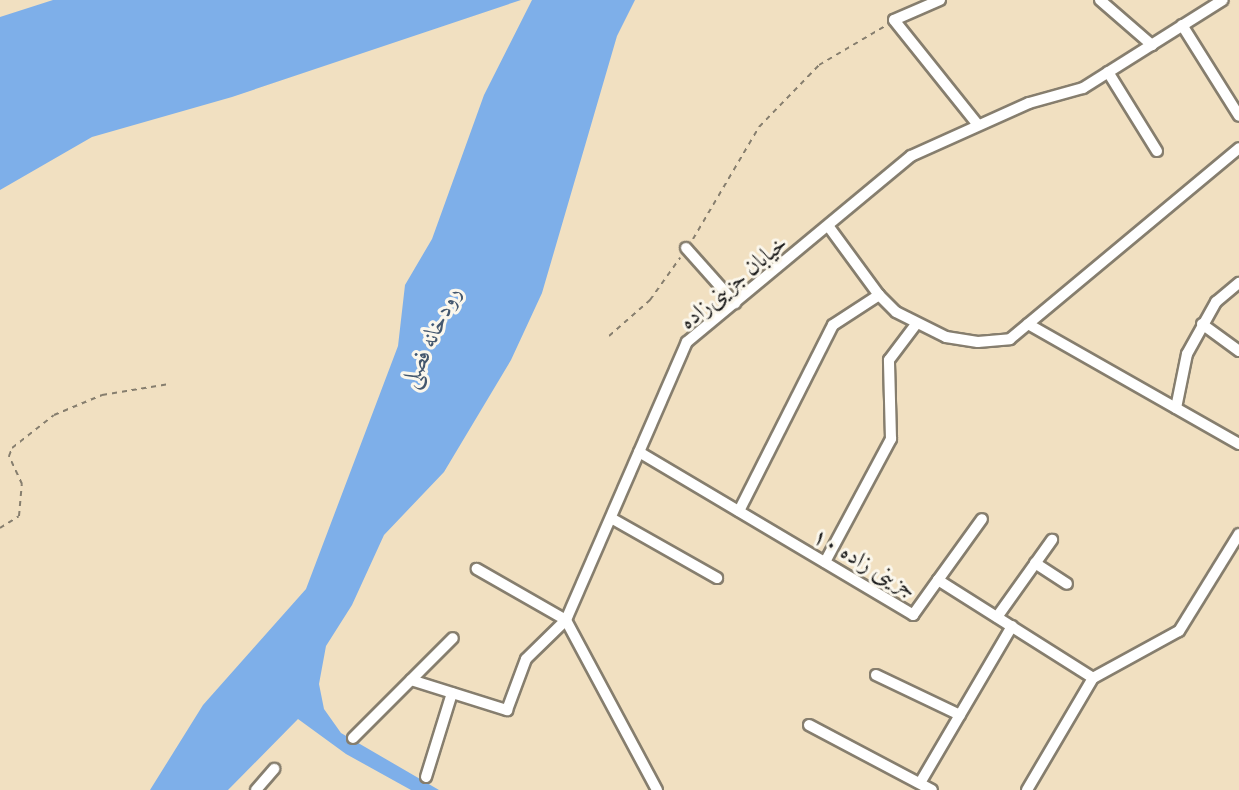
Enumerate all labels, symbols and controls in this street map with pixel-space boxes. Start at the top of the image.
street label: خیابان جزینی‌زاده [673,229,793,335]
water label: رودخانه فصلی [394,282,466,392]
street label: جزینی زاده ۱۰ [808,521,922,603]

